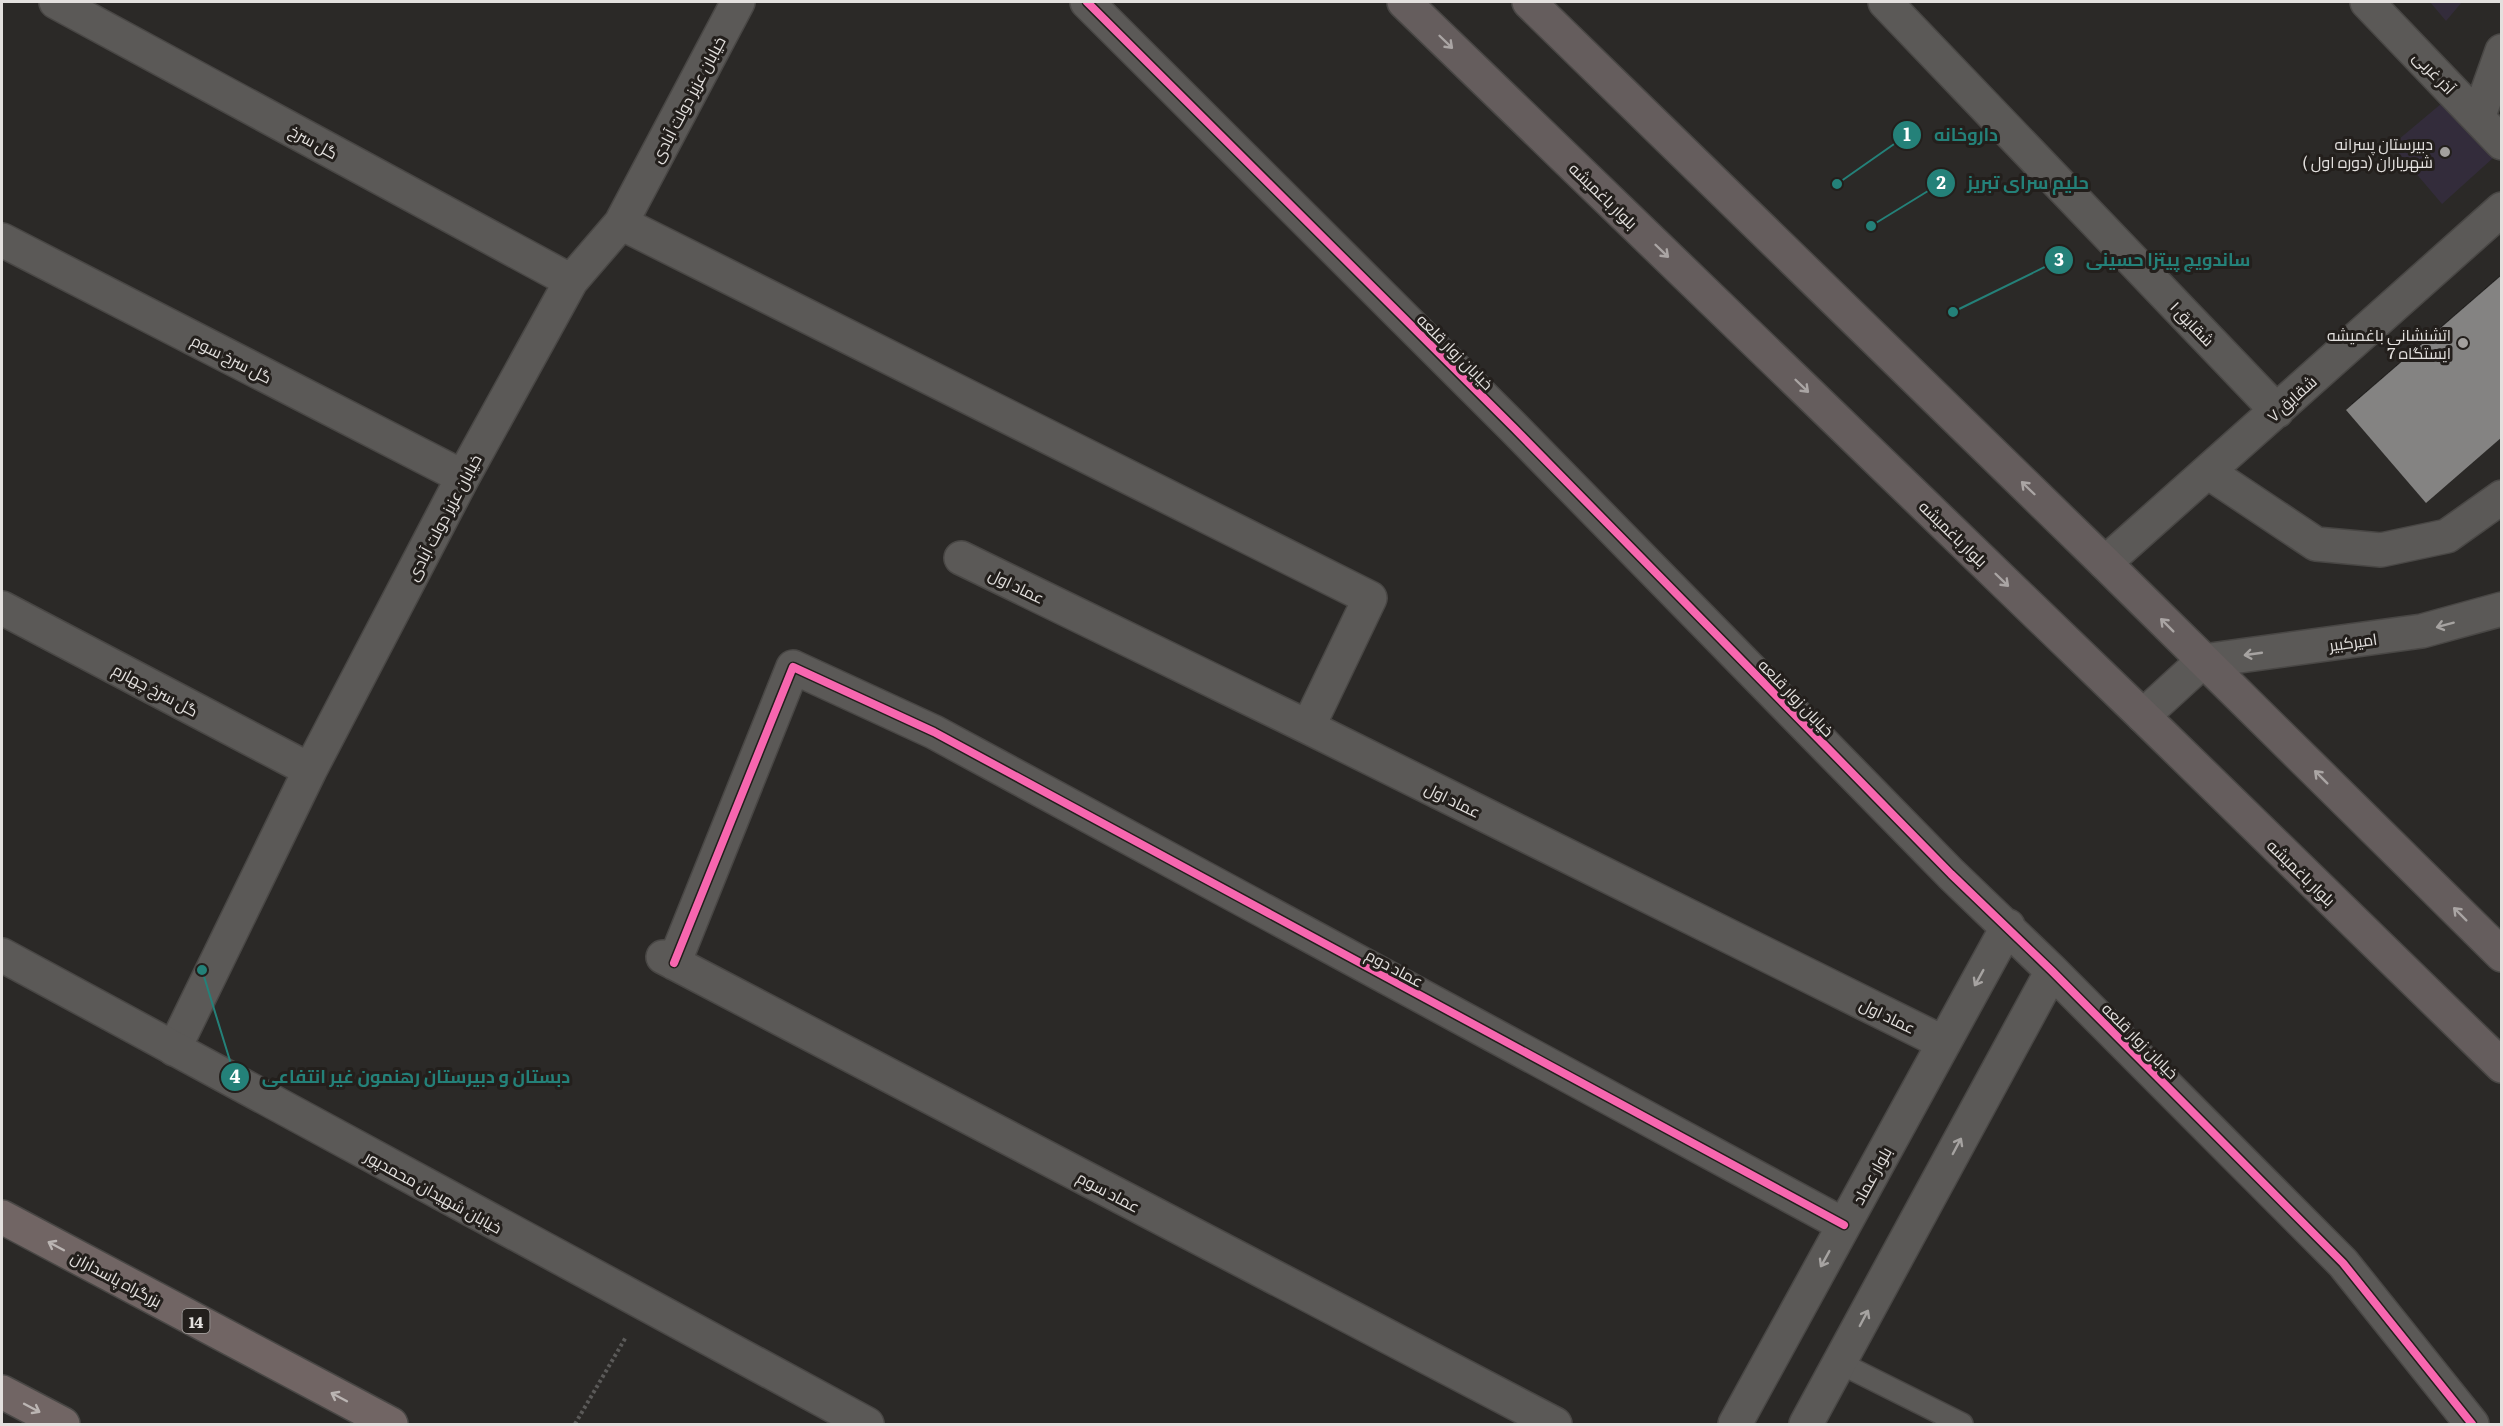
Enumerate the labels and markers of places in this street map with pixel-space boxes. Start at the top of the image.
callout: داروخانه [1892,117,2010,153]
place label: دبیرستان پسرانه شهریاران (دوره اول ) [2302,131,2433,173]
marker: دبیرستان پسرانه شهریاران (دوره اول ) [2438,145,2452,159]
callout: حلیم سرای تبریز [1926,165,2101,201]
callout: ساندویچ پیتزا حسینی [2044,242,2263,278]
place label: اتشنشانی باغمیشه ایستگاه 7 [2327,322,2451,364]
marker: اتشنشانی باغمیشه ایستگاه 7 [2456,336,2470,350]
callout: دبستان و دبیرستان رهنمون غیر انتفاعی [220,1059,583,1095]

